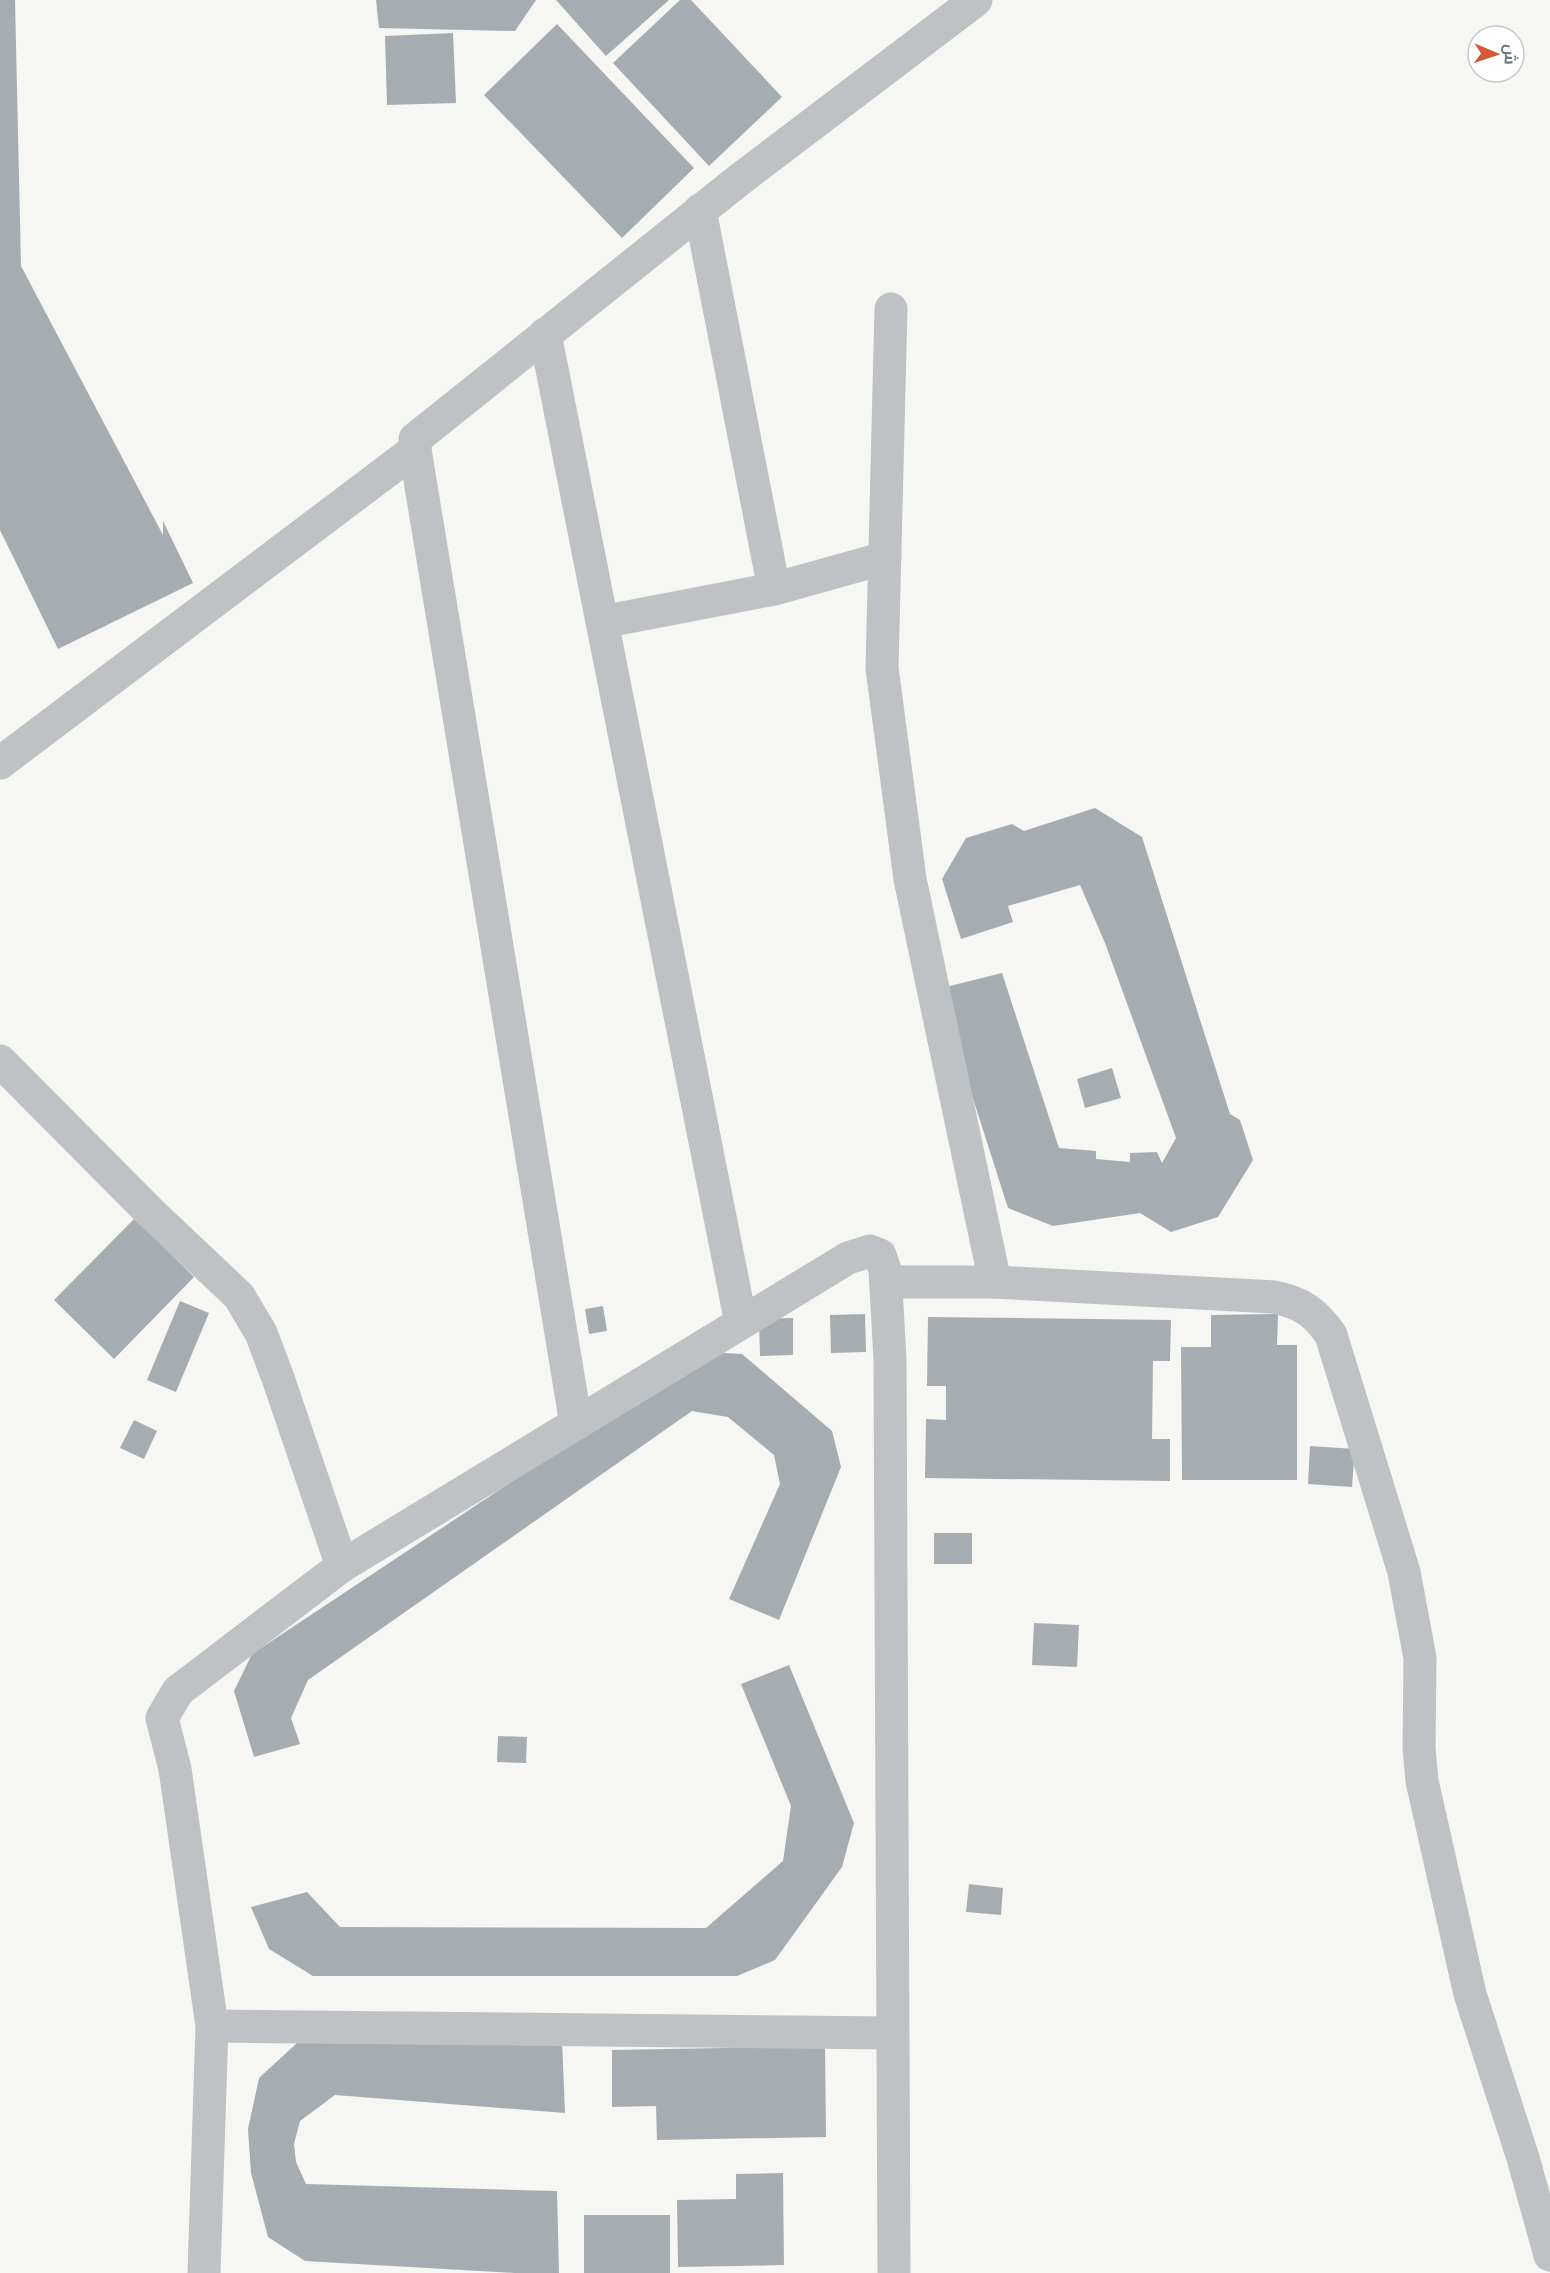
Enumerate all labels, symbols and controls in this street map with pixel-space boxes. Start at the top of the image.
north arrow [1466,24,1526,84]
text: ش [1501,44,1521,65]

